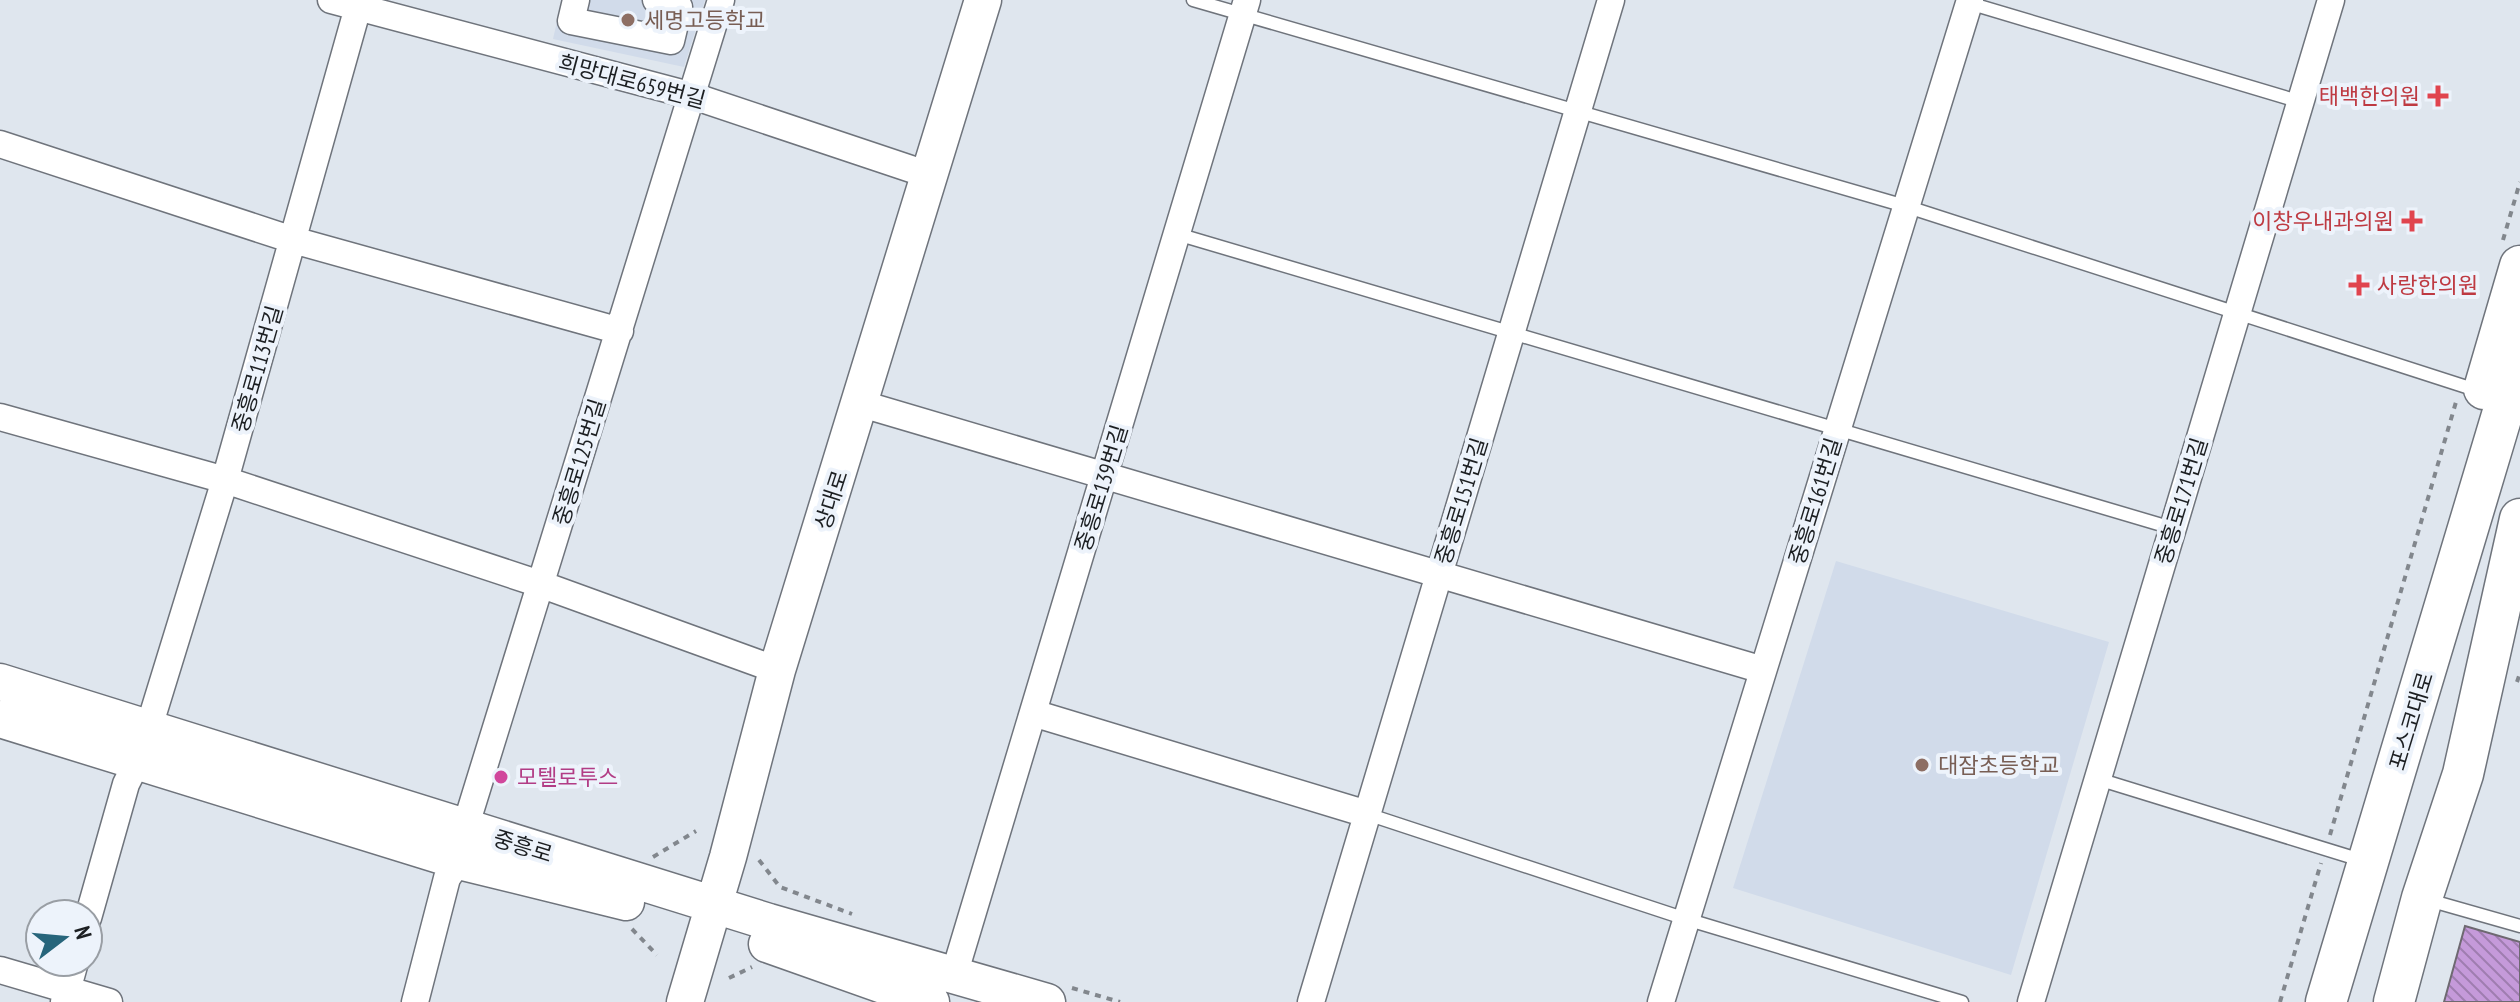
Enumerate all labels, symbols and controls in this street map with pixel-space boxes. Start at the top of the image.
place label: 세명고등학교 [644,6,765,34]
marker: 세명고등학교 [619,11,637,29]
street label: 희망대로659번길 [555,48,709,114]
place label: 태백한의원 [2319,82,2420,110]
marker: 태백한의원 [2427,85,2449,107]
place label: 이창우내과의원 [2252,207,2394,235]
marker: 이창우내과의원 [2401,210,2423,232]
place label: 사랑한의원 [2377,271,2478,299]
marker: 사랑한의원 [2348,274,2370,296]
street label: 중흥로113번길 [226,302,288,436]
street label: 중흥로125번길 [546,395,612,529]
street label: 중흥로139번길 [1068,421,1134,555]
street label: 중흥로151번길 [1428,434,1494,568]
street label: 중흥로161번길 [1782,434,1848,568]
street label: 중흥로171번길 [2148,434,2214,568]
street label: 상대로 [808,467,854,533]
street label: 포스코대로 [2383,669,2439,773]
place label: 대잠초등학교 [1938,751,2059,779]
marker: 대잠초등학교 [1913,756,1931,774]
place label: 모텔로투스 [517,763,618,791]
marker: 모텔로투스 [492,768,510,786]
street label: 중흥로 [490,824,556,868]
north arrow [24,898,104,978]
text: N [68,923,98,942]

